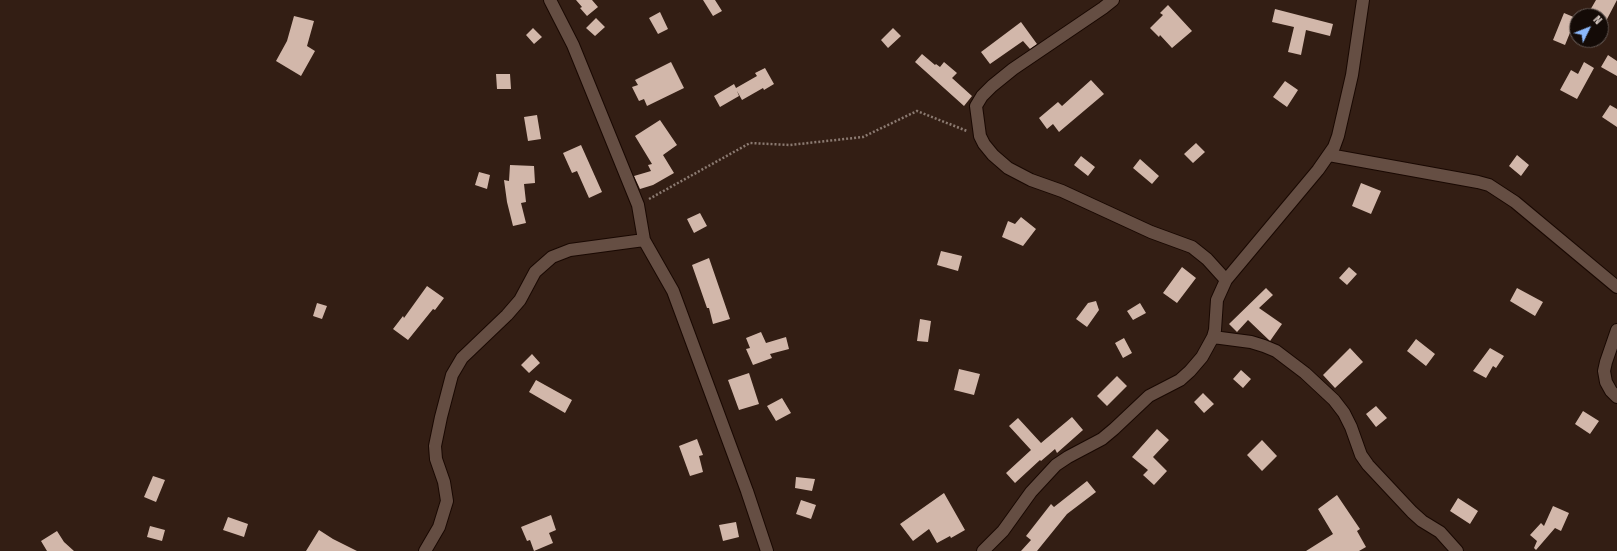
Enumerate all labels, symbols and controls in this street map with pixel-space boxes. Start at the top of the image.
north arrow [1569,8,1609,48]
text: N [1590,13,1604,27]

